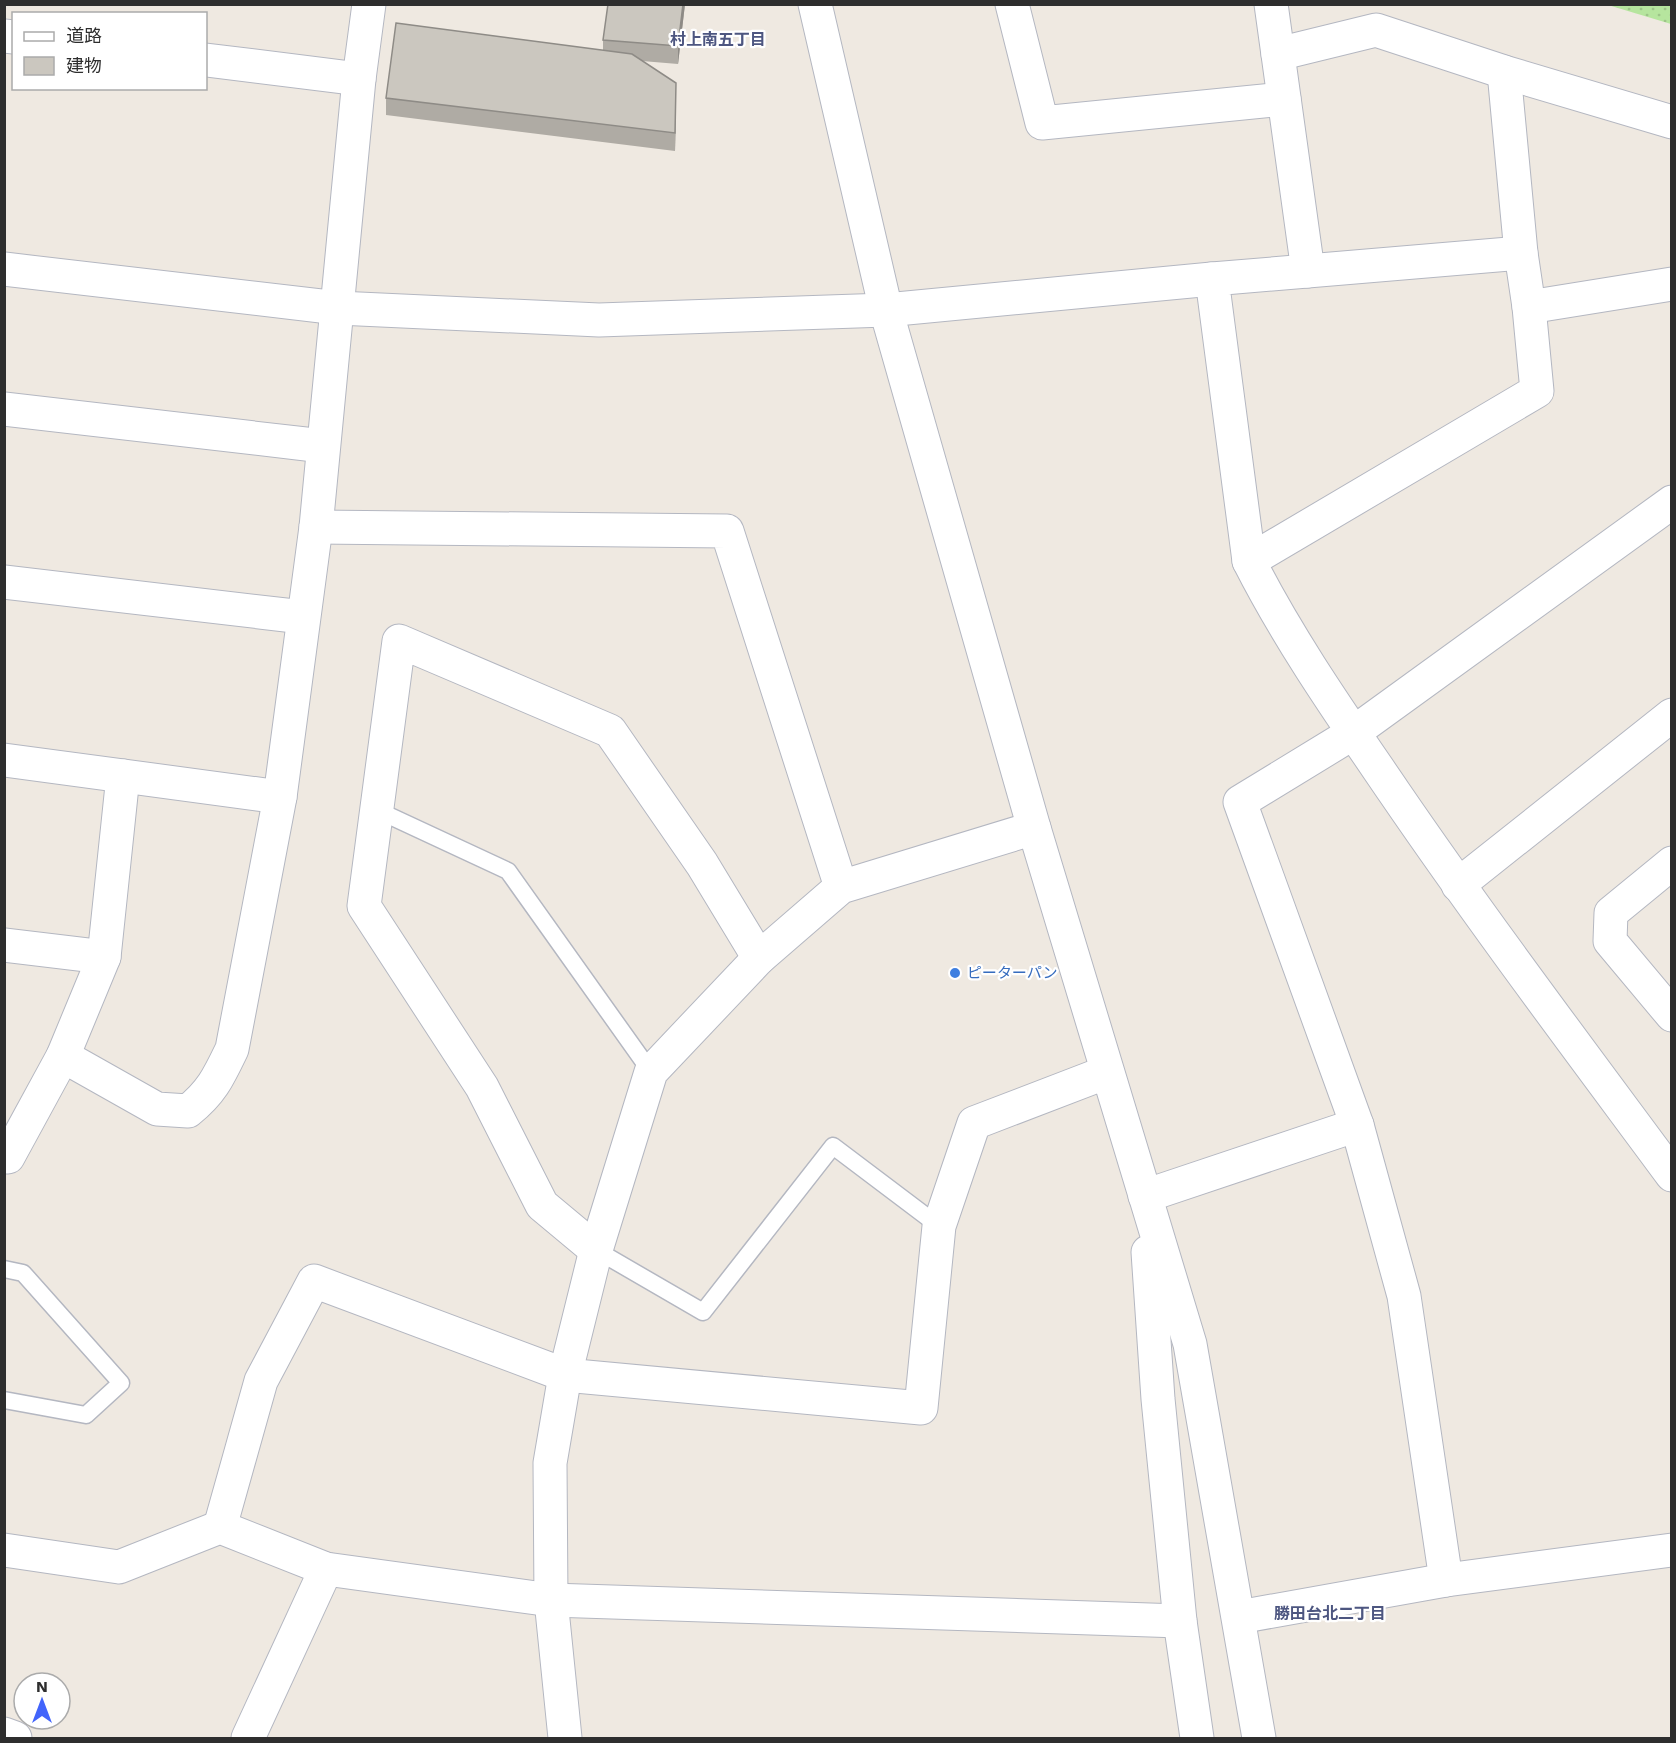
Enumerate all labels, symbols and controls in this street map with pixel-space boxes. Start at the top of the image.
legend [12,12,207,90]
text: 道路 [66,25,102,46]
district label: 村上南五丁目 [670,30,766,49]
text: 建物 [66,55,102,76]
place label: ピーターパン [967,964,1058,982]
marker: ピーターパン [948,966,962,980]
district label: 勝田台北二丁目 [1274,1604,1386,1623]
north arrow [12,1671,72,1731]
text: N [36,1677,48,1696]

